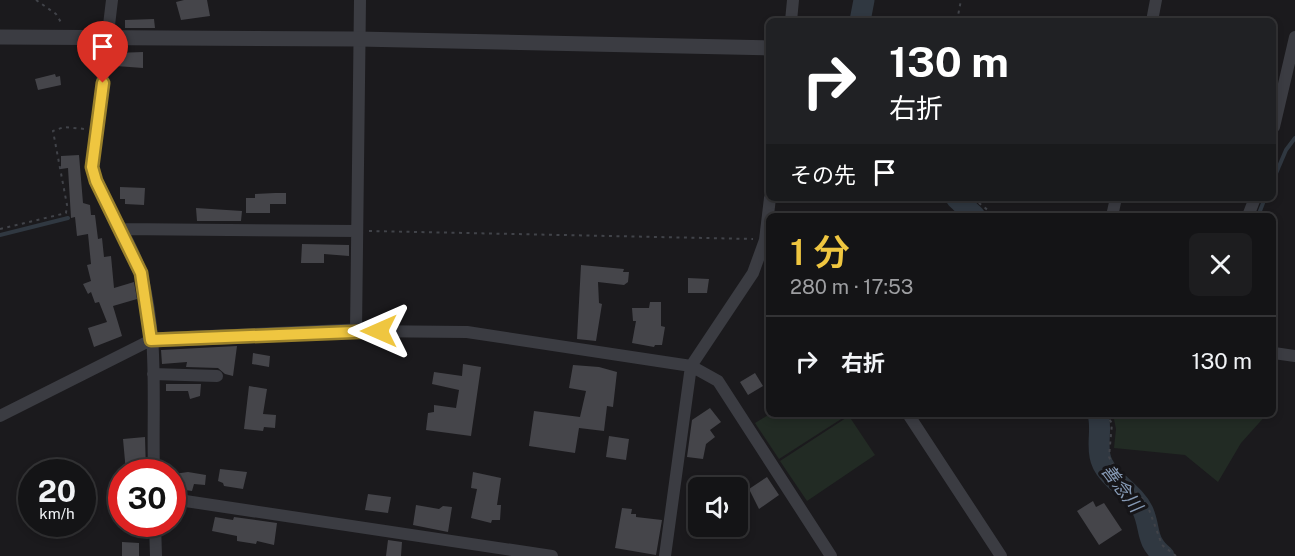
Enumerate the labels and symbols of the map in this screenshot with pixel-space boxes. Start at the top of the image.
pin [77,21,128,83]
position arrow [347,299,411,363]
speed limit sign: 30 [108,459,186,537]
water label: 善念川 [1097,460,1148,517]

